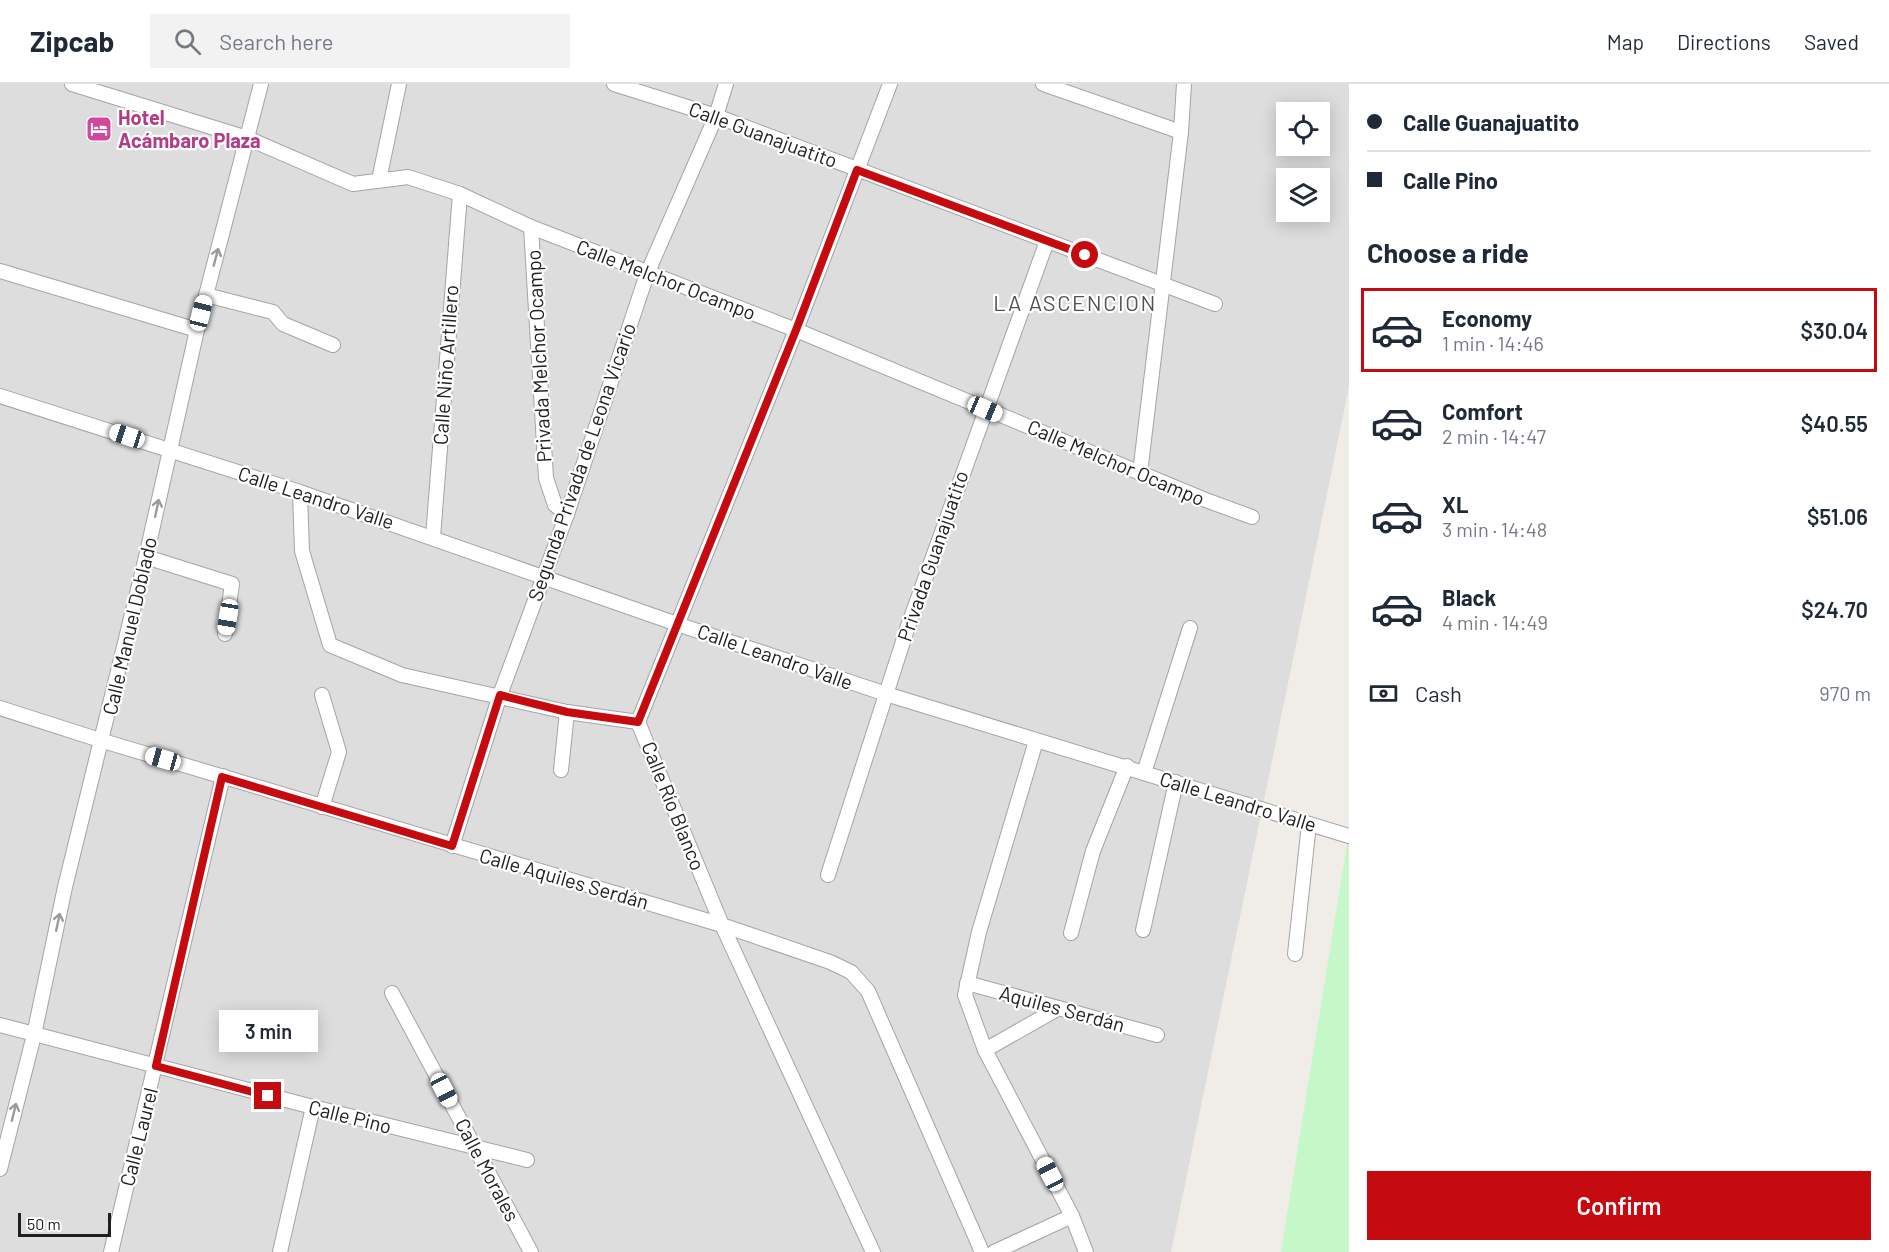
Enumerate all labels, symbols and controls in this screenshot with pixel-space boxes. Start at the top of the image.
search box [150,14,570,68]
text: Zipcab [30,24,114,58]
icon: search [171,25,204,58]
text: Search here [219,28,334,54]
text: Map [1607,29,1644,54]
text: Directions [1677,29,1771,54]
text: Saved [1804,29,1859,54]
street label: Calle Guanajuatito [686,96,841,172]
map controls [1276,102,1330,222]
button: locate [1276,102,1330,156]
place label: Hotel Acámbaro Plaza [118,105,261,152]
text: Calle Guanajuatito [1403,109,1579,135]
hotel icon: Hotel Acámbaro Plaza [84,114,114,144]
text: Calle Pino [1403,167,1498,193]
button: layers [1276,168,1330,222]
street label: Calle Melchor Ocampo [573,234,759,324]
text: Choose a ride [1367,236,1529,268]
route start [1071,241,1098,268]
one-way arrow [210,248,222,267]
street label: Privada Melchor Ocampo [520,249,556,463]
street label: Calle Niño Artillero [427,284,463,446]
district label: LA ASCENCION [993,289,1157,315]
car [188,293,214,333]
icon: car [1370,303,1424,357]
text: Economy [1442,305,1532,331]
text: $30.04 [1801,317,1868,343]
street label: Segunda Privada de Leona Vicario [522,319,640,604]
text: 1 min · 14:46 [1442,331,1544,355]
car [965,394,1005,424]
icon: car [1370,396,1424,450]
text: Comfort [1442,398,1523,424]
text: $40.55 [1801,410,1868,436]
street label: Calle Melchor Ocampo [1024,414,1209,510]
car [107,422,147,450]
text: 2 min · 14:47 [1442,424,1546,448]
street label: Calle Leandro Valle [235,460,397,534]
street label: Privada Guanajuatito [892,467,973,644]
icon: car [1370,489,1424,543]
text: XL [1442,491,1468,517]
one-way arrow [152,499,163,518]
text: $51.06 [1807,503,1868,529]
text: 3 min · 14:48 [1442,517,1547,541]
street label: Calle Manuel Doblado [97,534,161,717]
icon: car [1370,582,1424,636]
text: Black [1442,584,1496,610]
text: $24.70 [1801,596,1868,622]
car [216,598,240,636]
text: 4 min · 14:49 [1442,610,1548,634]
street label: Calle Leandro Valle [694,618,856,694]
icon: cash [1367,677,1400,710]
text: Cash [1415,680,1462,706]
text: 970 m [1819,681,1871,705]
street label: Calle Río Blanco [637,738,711,873]
car [143,745,183,773]
street label: Calle Leandro Valle [1157,766,1320,836]
street label: Calle Aquiles Serdán [477,842,652,914]
one-way arrow [53,913,64,933]
street label: Aquiles Serdán [997,980,1128,1036]
callout: 3 min [218,1009,318,1051]
text: 3 min [245,1019,292,1043]
car [428,1070,460,1110]
route end [254,1082,281,1109]
street label: Calle Laurel [114,1085,162,1189]
street label: Calle Pino [306,1094,394,1138]
one-way arrow [9,1103,21,1122]
street label: Calle Morales [451,1114,525,1225]
car [1034,1154,1066,1194]
button: Confirm [1367,1171,1871,1240]
scale bar [18,1210,111,1238]
text: 50 m [27,1214,61,1233]

